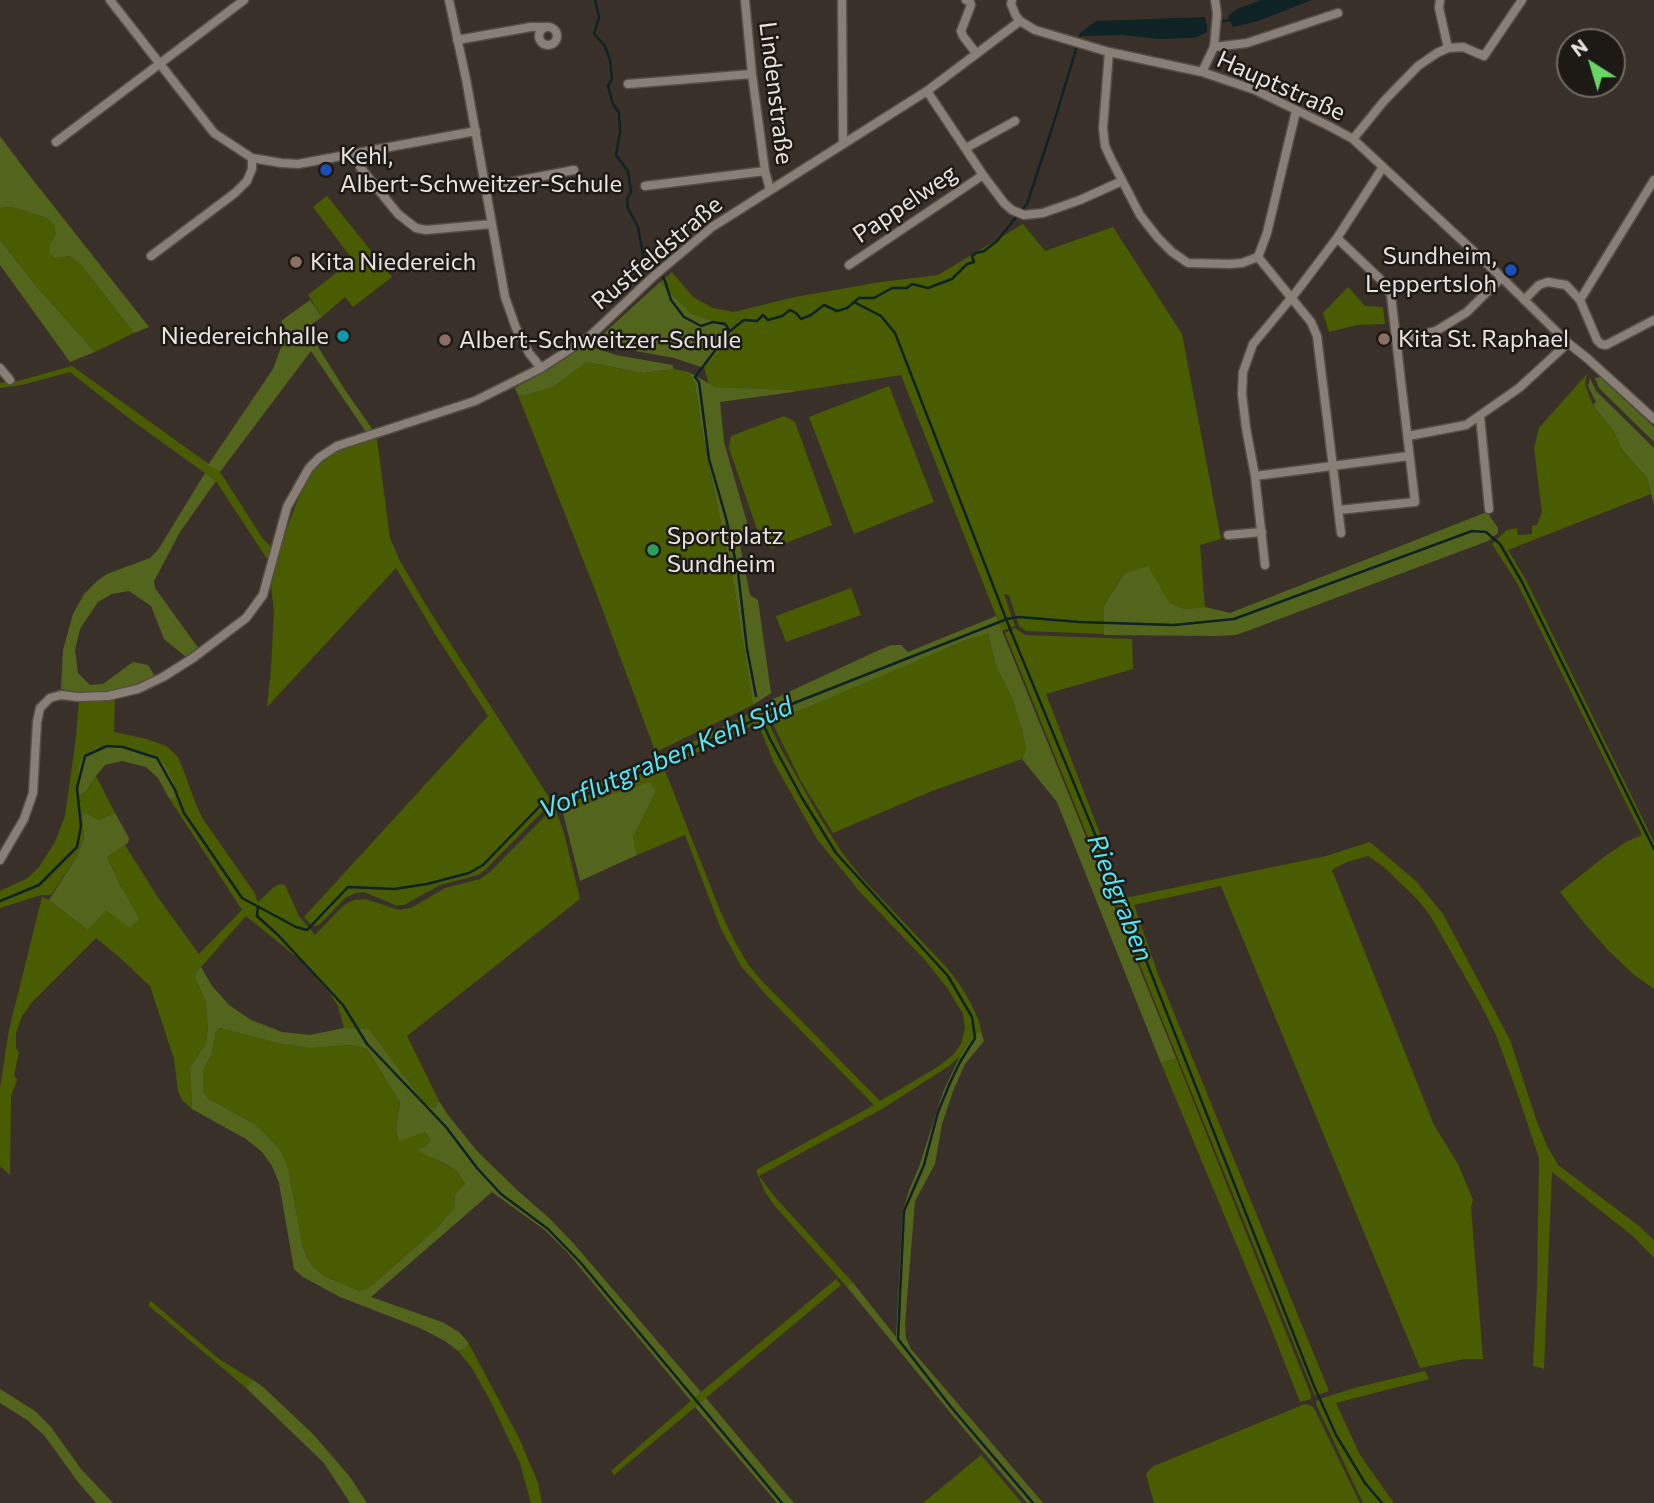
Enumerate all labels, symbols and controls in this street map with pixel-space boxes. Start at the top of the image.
street label: Lindenstraße [753,20,799,166]
north arrow [1556,28,1626,98]
text: N [1567,34,1592,61]
street label: Hauptstraße [1212,45,1350,127]
place label: Kehl, Albert-Schweitzer-Schule [340,142,622,198]
street label: Pappelweg [848,159,962,249]
marker: Kehl, Albert-Schweitzer-Schule [318,162,334,178]
street label: Rustfeldstraße [586,190,728,316]
place label: Sundheim, Leppertsloh [1365,242,1497,298]
place label: Kita Niedereich [310,248,476,276]
marker: Kita Niedereich [288,254,304,270]
marker: Sundheim, Leppertsloh [1503,262,1519,278]
place label: Niedereichhalle [161,322,329,350]
place label: Kita St. Raphael [1398,325,1569,353]
place label: Albert-Schweitzer-Schule [459,326,741,354]
marker: Niedereichhalle [335,328,351,344]
marker: Kita St. Raphael [1376,331,1392,347]
marker: Albert-Schweitzer-Schule [437,332,453,348]
place label: Sportplatz Sundheim [667,522,784,578]
marker: Sportplatz Sundheim [645,542,661,558]
water label: Vorflutgraben Kehl Süd [535,690,797,826]
water label: Riedgraben [1080,830,1160,966]

